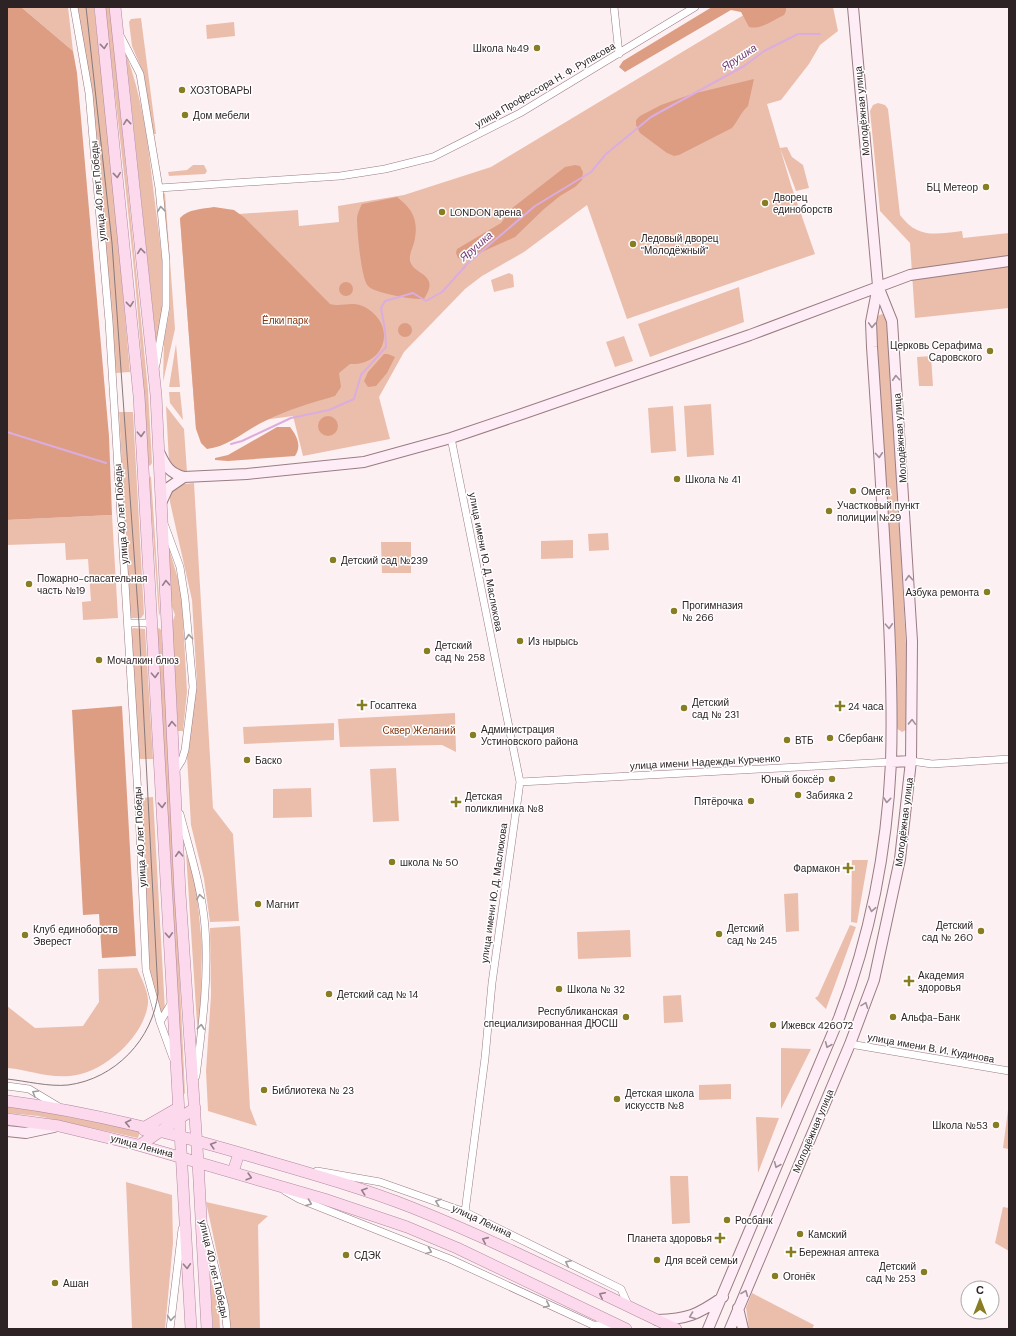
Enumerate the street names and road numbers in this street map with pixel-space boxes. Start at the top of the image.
street label: улица Профессора Н. Ф. Рупасова [473,39,618,131]
street label: Молодёжная улица [852,65,872,156]
street label: улица 40 лет Победы [87,140,109,242]
street label: Молодёжная улица [890,392,910,483]
street label: улица 40 лет Победы [111,463,131,565]
street label: улица имени Ю. Д. Маслюкова [466,491,506,633]
street label: улица имени Надежды Курченко [629,752,781,772]
street label: Молодёжная улица [892,776,916,867]
street label: улица 40 лет Победы [131,786,149,888]
street label: улица имени Ю. Д. Маслюкова [478,822,510,964]
street label: улица имени В. И. Кудинова [866,1030,996,1066]
street label: Молодёжная улица [789,1087,837,1175]
street label: улица Ленина [109,1131,175,1161]
street label: улица Ленина [450,1201,514,1241]
street label: улица 40 лет Победы [196,1218,232,1320]

